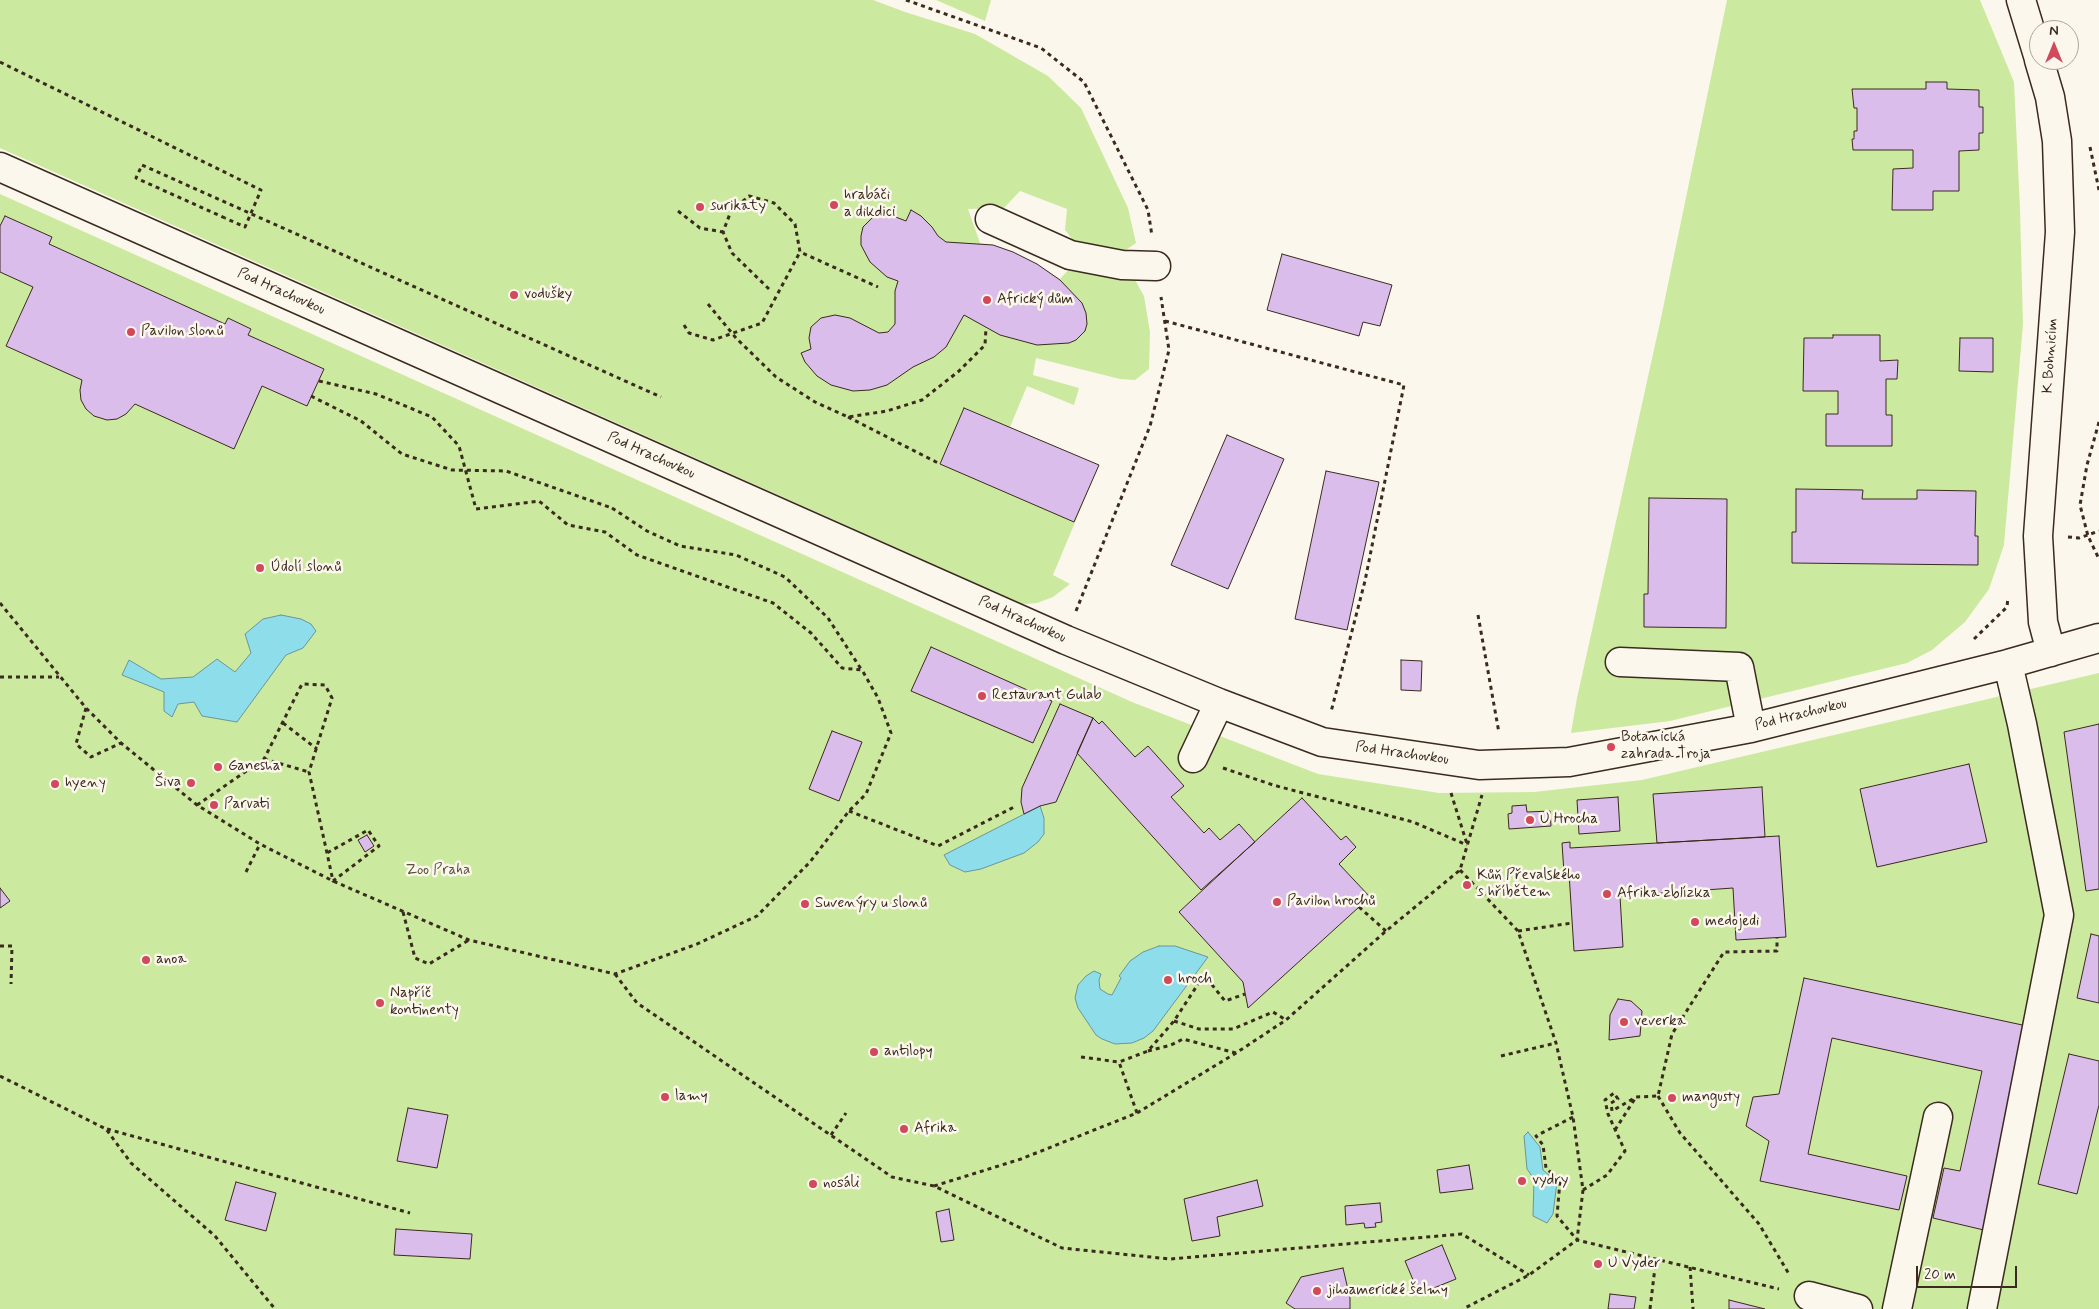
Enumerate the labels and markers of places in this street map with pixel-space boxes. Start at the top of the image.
place label: hrabáči a dikdici [844,187,895,222]
place label: surikaty [710,198,766,216]
marker: hrabáči a dikdici [828,199,840,211]
marker: surikaty [694,201,706,213]
place label: vodušky [524,286,572,304]
marker: vodušky [508,289,520,301]
place label: Africký dům [997,291,1073,309]
marker: Africký dům [981,294,993,306]
place label: Pavilon slonů [141,323,224,341]
marker: Pavilon slonů [125,326,137,338]
place label: Údolí slonů [270,559,341,577]
marker: Údolí slonů [254,562,266,574]
place label: Restaurant Gulab [992,687,1102,705]
marker: Restaurant Gulab [976,690,988,702]
place label: Botanická zahrada Troja [1621,729,1711,764]
marker: Botanická zahrada Troja [1605,741,1617,753]
place label: Ganesha [228,758,280,776]
marker: Ganesha [212,761,224,773]
place label: Šiva [155,774,181,792]
place label: hyeny [65,775,106,793]
marker: Šiva [185,777,197,789]
marker: hyeny [49,778,61,790]
place label: Parvati [224,796,269,814]
marker: Parvati [208,799,220,811]
place label: U Hrocha [1540,811,1598,829]
marker: U Hrocha [1524,814,1536,826]
place label: Kůň Převalského s hříbětem [1477,867,1580,902]
marker: Kůň Převalského s hříbětem [1461,879,1473,891]
place label: Afrika zblízka [1617,885,1710,903]
marker: Afrika zblízka [1601,888,1613,900]
place label: Pavilon hrochů [1287,893,1375,911]
place label: Suvenýry u slonů [815,895,927,913]
marker: Pavilon hrochů [1271,896,1283,908]
marker: Suvenýry u slonů [799,898,811,910]
place label: medojedi [1705,913,1760,931]
marker: medojedi [1689,916,1701,928]
place label: anoa [156,951,186,969]
marker: anoa [140,954,152,966]
place label: hroch [1178,971,1212,989]
marker: hroch [1162,974,1174,986]
place label: Napříč kontinenty [390,985,459,1020]
marker: Napříč kontinenty [374,997,386,1009]
place label: veverka [1634,1013,1686,1031]
marker: veverka [1618,1016,1630,1028]
place label: antilopy [884,1043,933,1061]
marker: antilopy [868,1046,880,1058]
place label: lamy [675,1088,708,1106]
place label: mangusty [1682,1089,1740,1107]
marker: lamy [659,1091,671,1103]
marker: mangusty [1666,1092,1678,1104]
place label: Afrika [914,1120,956,1138]
marker: Afrika [898,1123,910,1135]
place label: vydry [1532,1172,1568,1190]
place label: nosáli [823,1175,860,1193]
marker: vydry [1516,1175,1528,1187]
marker: nosáli [807,1178,819,1190]
place label: U Vyder [1608,1255,1661,1273]
marker: U Vyder [1592,1258,1604,1270]
place label: jihoamerické šelmy [1327,1282,1448,1300]
marker: jihoamerické šelmy [1311,1285,1323,1297]

